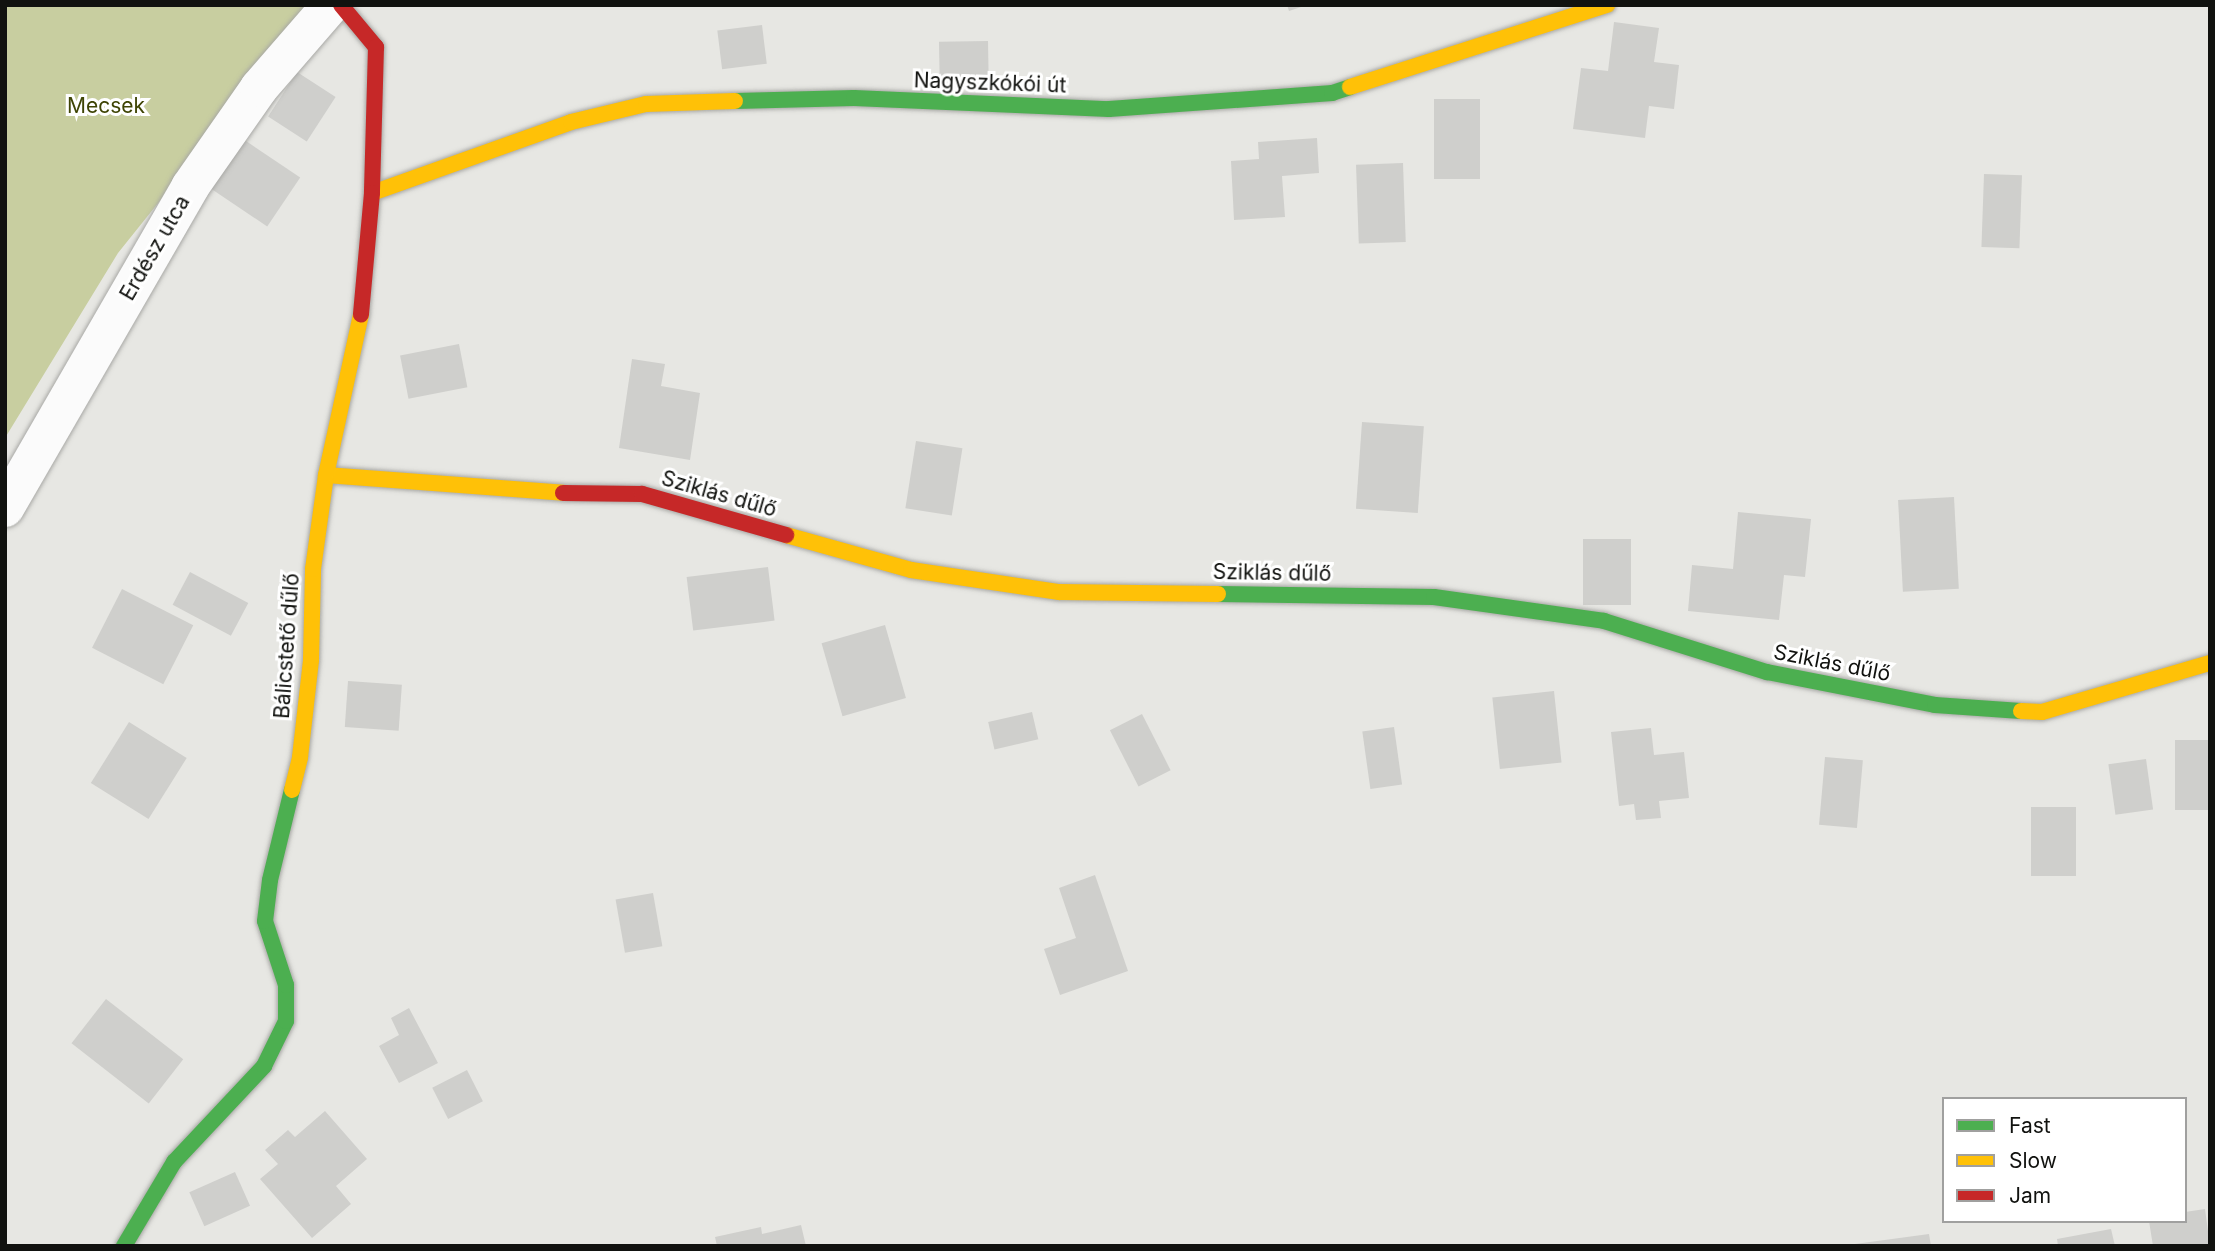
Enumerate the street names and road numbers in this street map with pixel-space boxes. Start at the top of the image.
street label: Nagyszkókói út [913,68,1067,98]
street label: Erdész utca [115,191,195,305]
street label: Sziklás dűlő [659,466,779,522]
street label: Sziklás dűlő [1213,559,1331,587]
street label: Bálicstető dűlő [269,572,305,720]
street label: Sziklás dűlő [1771,639,1893,687]

